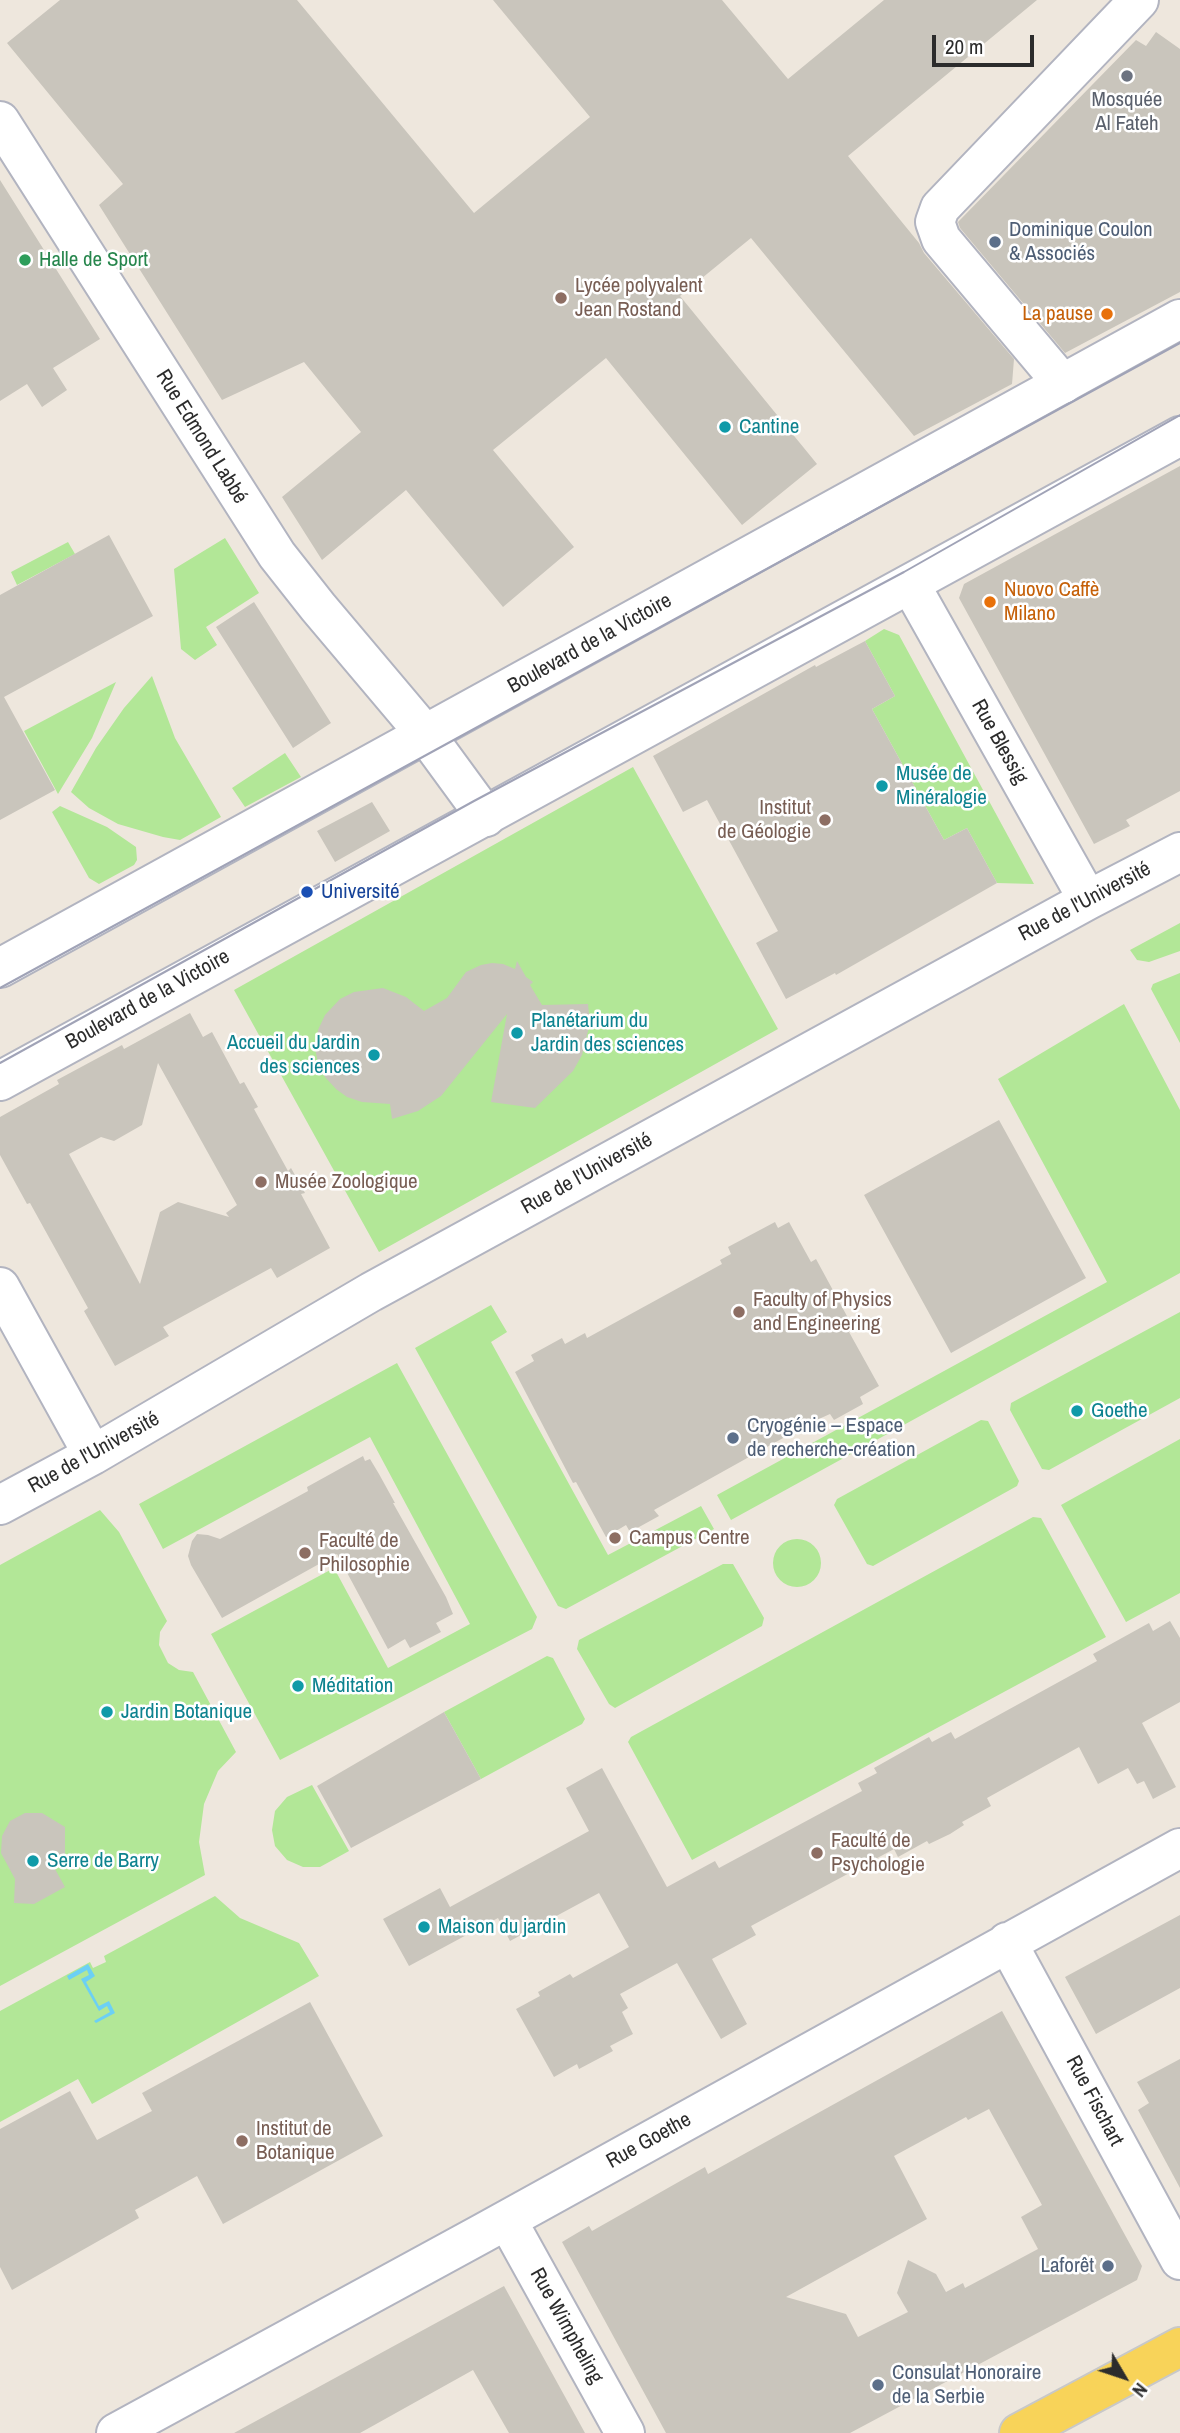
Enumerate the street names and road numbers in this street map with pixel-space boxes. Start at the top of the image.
street label: Rue Edmond Labbé [150,365,252,509]
street label: Boulevard de la Victoire [504,588,676,700]
street label: Rue Blessig [965,695,1033,789]
street label: Rue de l'Université [1015,857,1155,947]
street label: Boulevard de la Victoire [62,944,234,1056]
street label: Rue de l'Université [517,1128,657,1220]
street label: Rue de l'Université [24,1407,164,1499]
street label: Rue Fischart [1060,2052,1128,2150]
street label: Rue Goethe [602,2107,696,2175]
street label: Rue Wimpheling [524,2264,608,2388]

